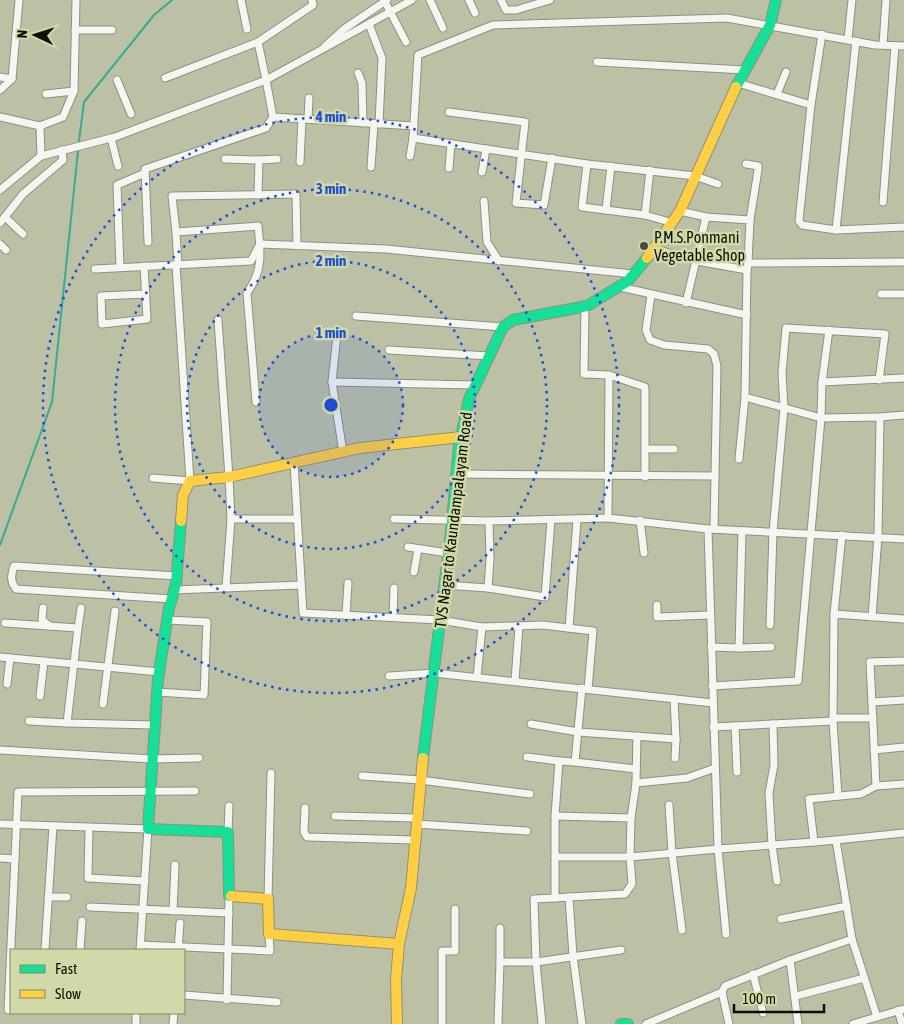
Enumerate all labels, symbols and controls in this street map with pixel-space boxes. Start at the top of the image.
north arrow [10,10,60,60]
text: N [14,29,30,39]
text: 4 min [315,108,346,125]
text: 3 min [316,180,346,197]
place label: P.M.S.Ponmani Vegetable Shop [654,228,745,265]
marker: P.M.S.Ponmani Vegetable Shop [638,240,650,252]
text: 2 min [316,252,346,269]
text: 1 min [316,324,346,341]
centre of rings [322,396,340,414]
street label: TVS Nagar to Kaundampalayam Road [431,411,476,629]
legend [10,949,185,1014]
text: Fast [55,960,77,977]
scale bar [734,982,824,1014]
text: Slow [55,985,81,1002]
text: 100 m [742,990,776,1007]

